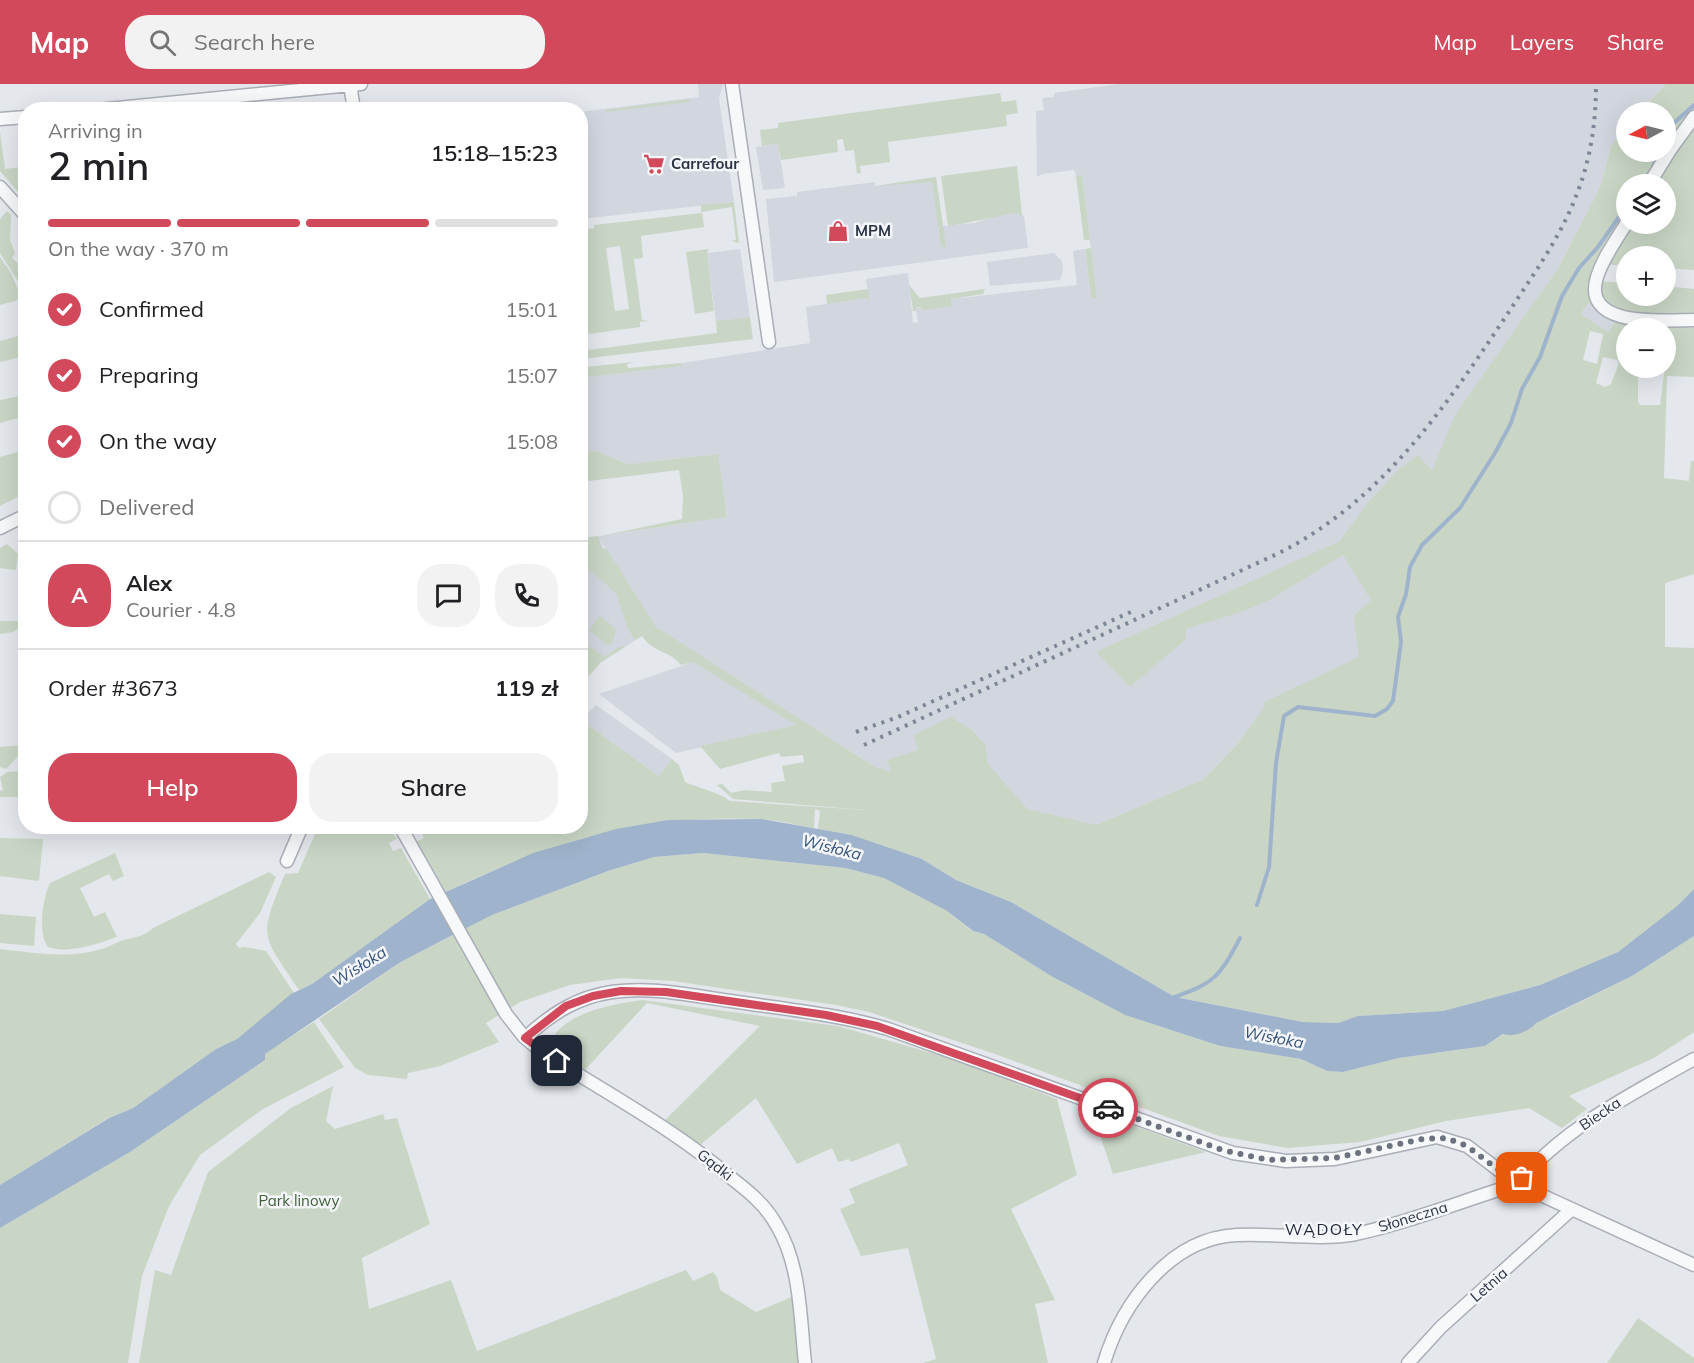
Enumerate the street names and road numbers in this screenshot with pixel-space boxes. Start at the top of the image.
street label: Biecka [1575,1093,1624,1134]
street label: Gądki [694,1145,737,1184]
street label: Słoneczna [1376,1197,1450,1236]
street label: Letnia [1466,1263,1511,1306]

